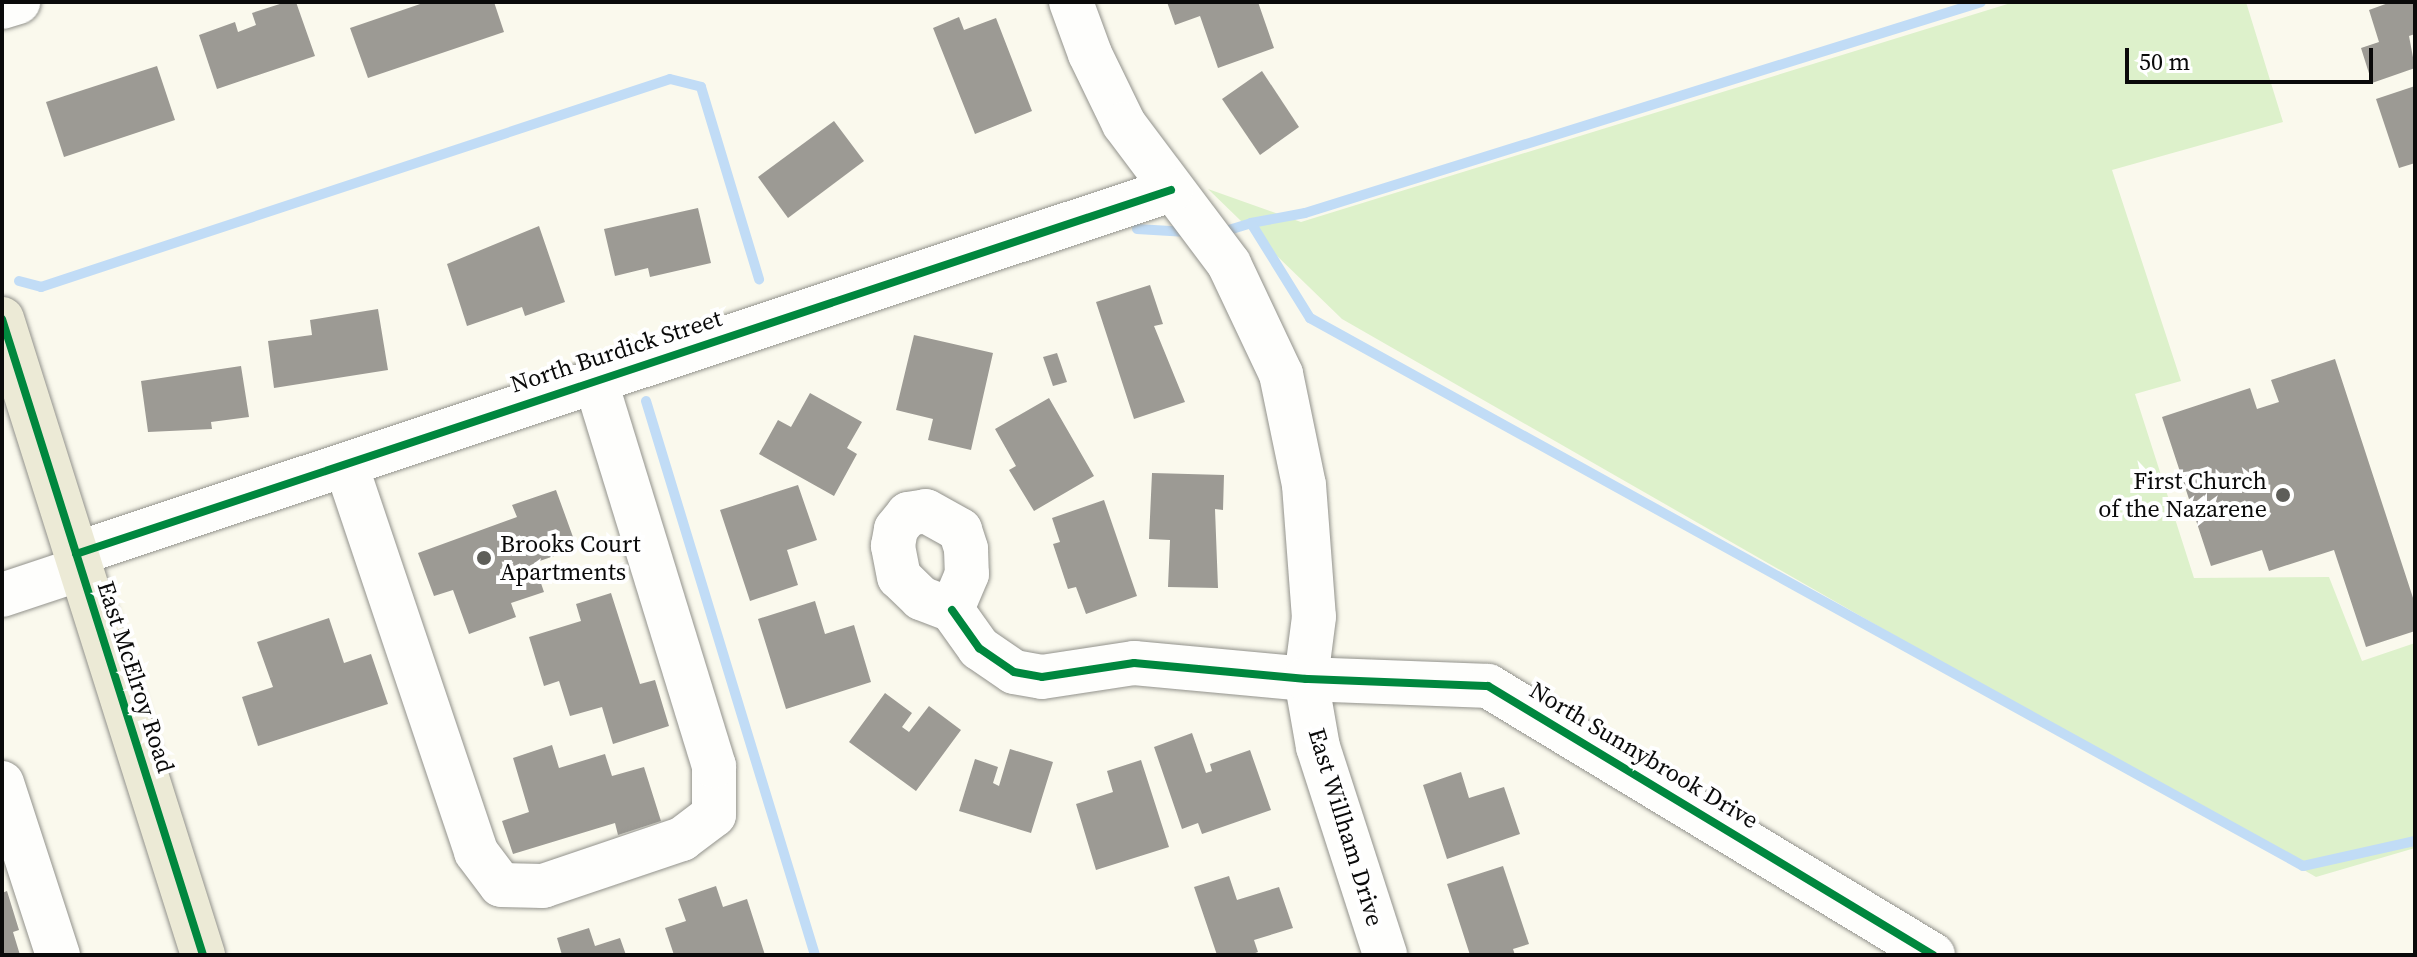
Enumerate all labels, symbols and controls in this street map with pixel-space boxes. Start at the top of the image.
scale bar [2129,32,2377,82]
text: 50 m [2139,45,2190,78]
street label: North Burdick Street [507,303,725,399]
place label: First Church of the Nazarene [2098,467,2267,523]
marker: First Church of the Nazarene [2274,486,2292,504]
place label: Brooks Court Apartments [500,530,640,586]
marker: Brooks Court Apartments [475,549,493,567]
street label: East McElroy Road [91,578,181,776]
street label: North Sunnybrook Drive [1524,675,1764,835]
street label: East Willham Drive [1302,724,1390,930]

